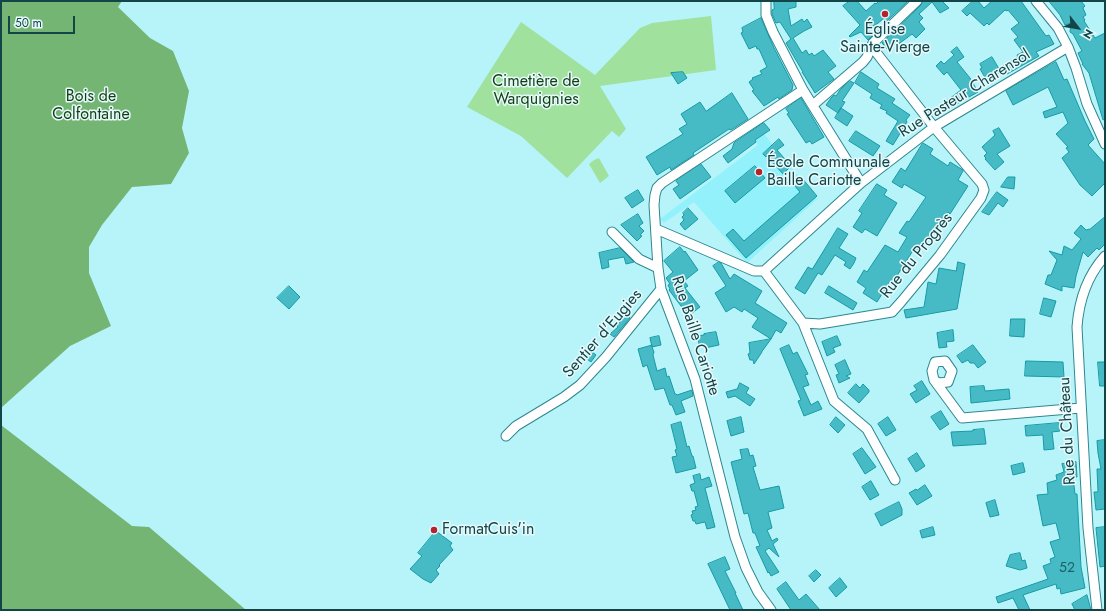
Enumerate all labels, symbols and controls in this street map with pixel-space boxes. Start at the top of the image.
scale bar [10,8,77,34]
north arrow [1058,8,1098,48]
marker: Église Sainte-Vierge [880,9,890,19]
text: 50 m [15,14,42,32]
place label: Église Sainte-Vierge [840,20,930,58]
text: N [1079,26,1097,42]
street label: Rue Pasteur Charensol [896,46,1034,142]
park label: Cimetière de Warquignies [492,72,580,110]
park label: Bois de Colfontaine [52,87,130,125]
place label: École Communale Baille Cariotte [767,153,890,191]
marker: École Communale Baille Cariotte [754,167,764,177]
street label: Rue du Progrès [877,209,957,303]
street label: Rue Baille Cariotte [667,274,723,398]
street label: Sentier d'Eugies [559,286,647,382]
street label: Rue du Château [1056,377,1080,485]
place label: FormatCuis'in [442,520,534,540]
marker: FormatCuis'in [429,525,439,535]
house number: 52 [1059,561,1075,577]

